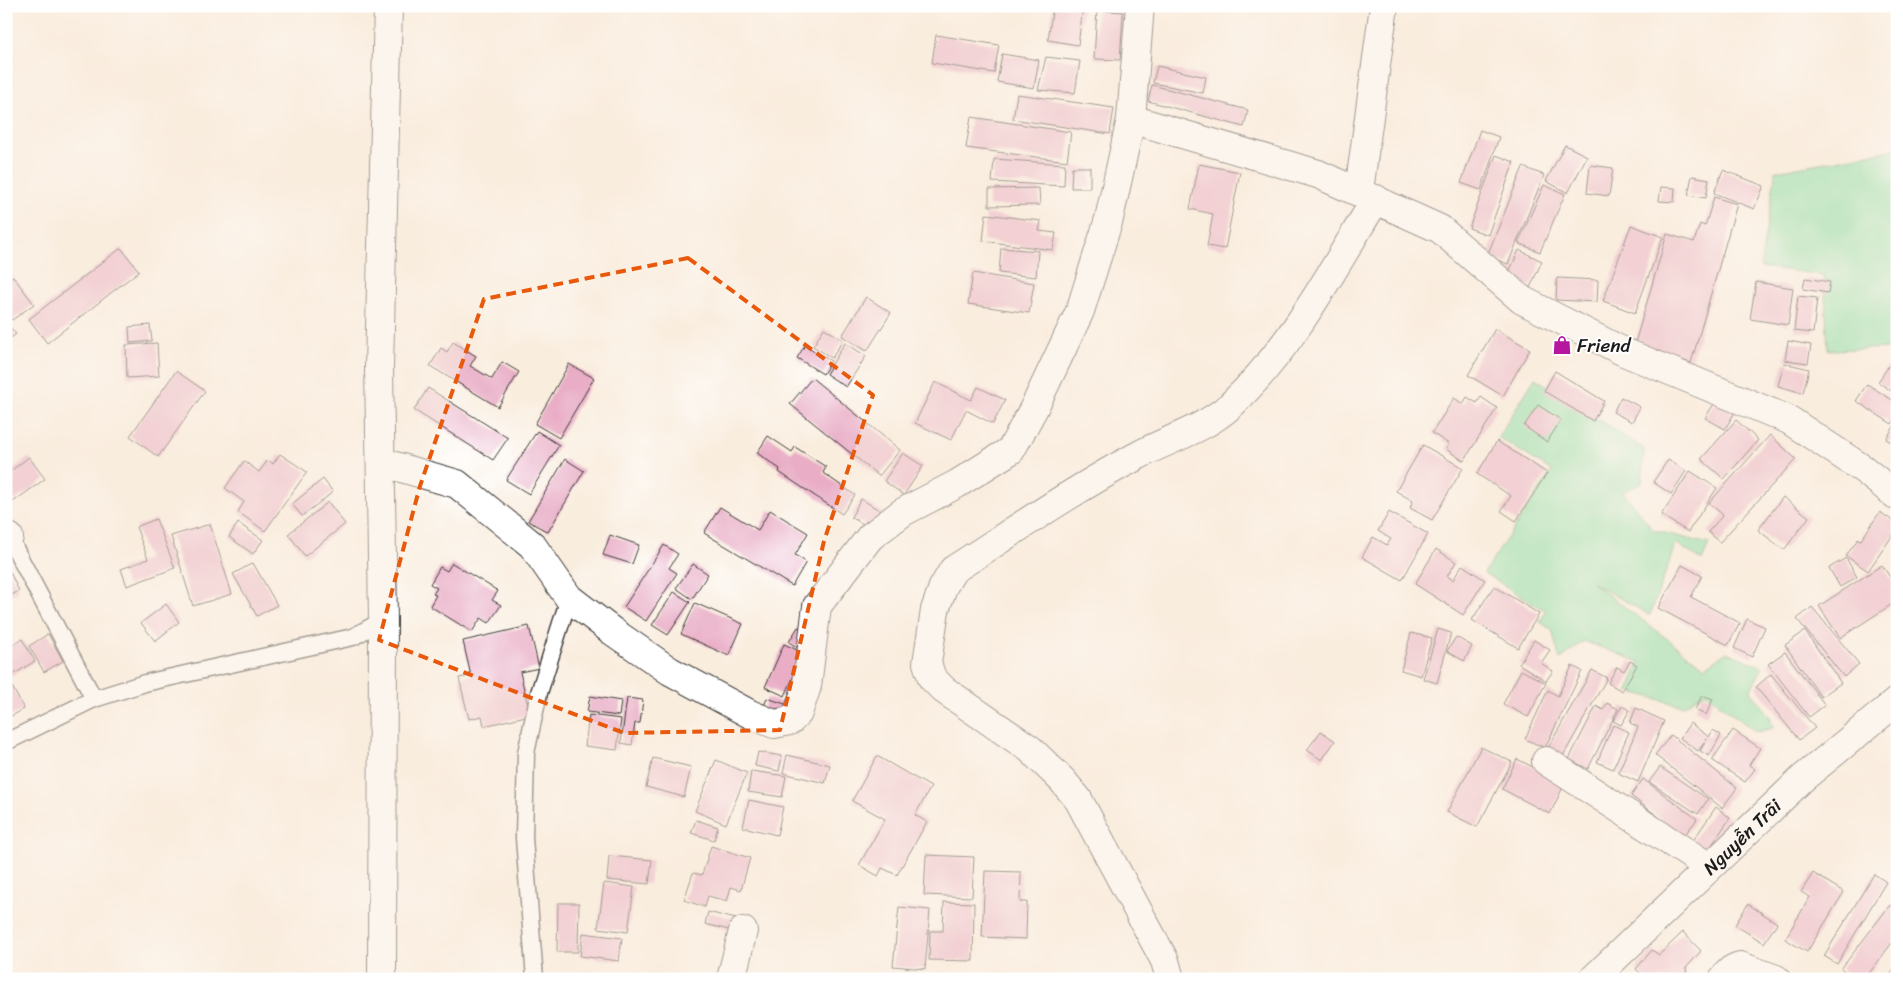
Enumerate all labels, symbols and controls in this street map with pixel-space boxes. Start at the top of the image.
place label: Friend [1577,329,1632,362]
shop icon: Friend [1551,334,1573,356]
street label: Nguyễn Trãi [1695,790,1790,883]

